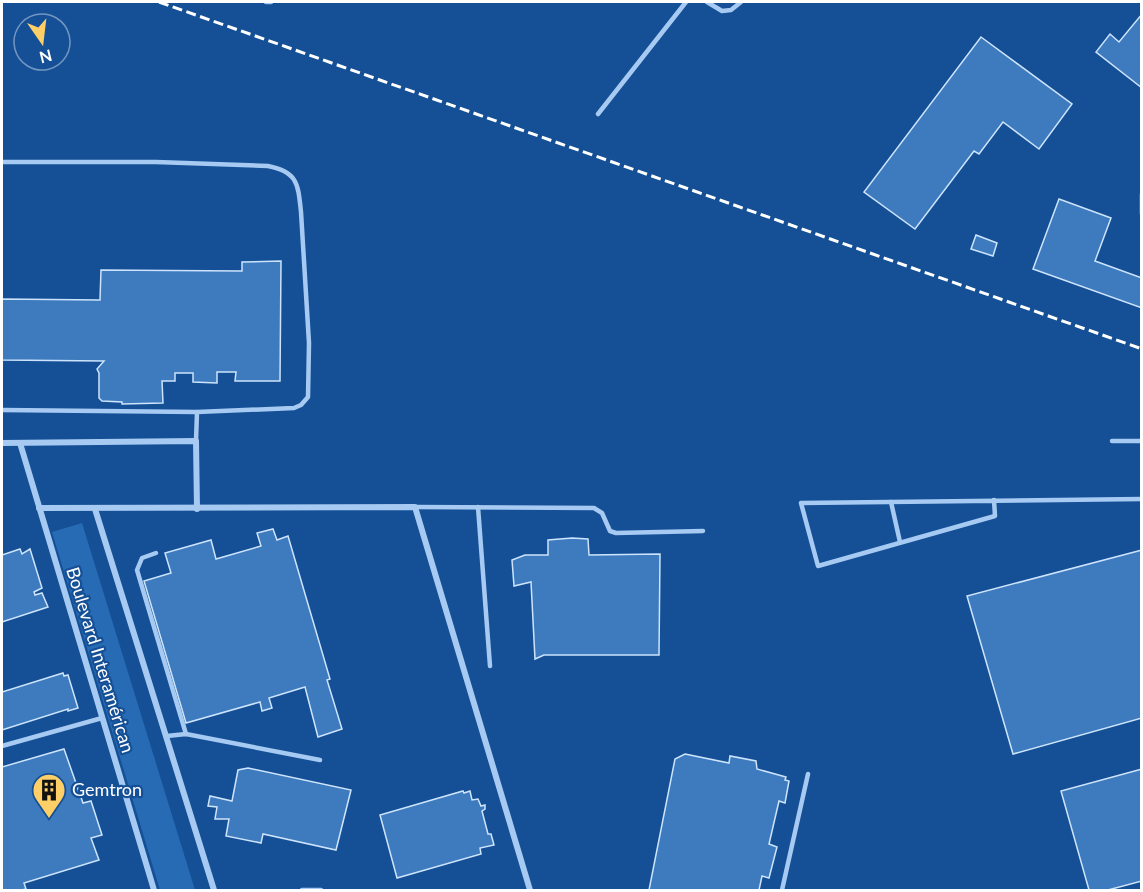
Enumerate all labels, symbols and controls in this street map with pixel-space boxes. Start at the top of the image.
north arrow [12,12,72,72]
text: N [37,46,54,68]
street label: Boulevard Interamérican [62,564,140,755]
building icon: Gemtron [31,772,67,819]
place label: Gemtron [72,778,142,800]

